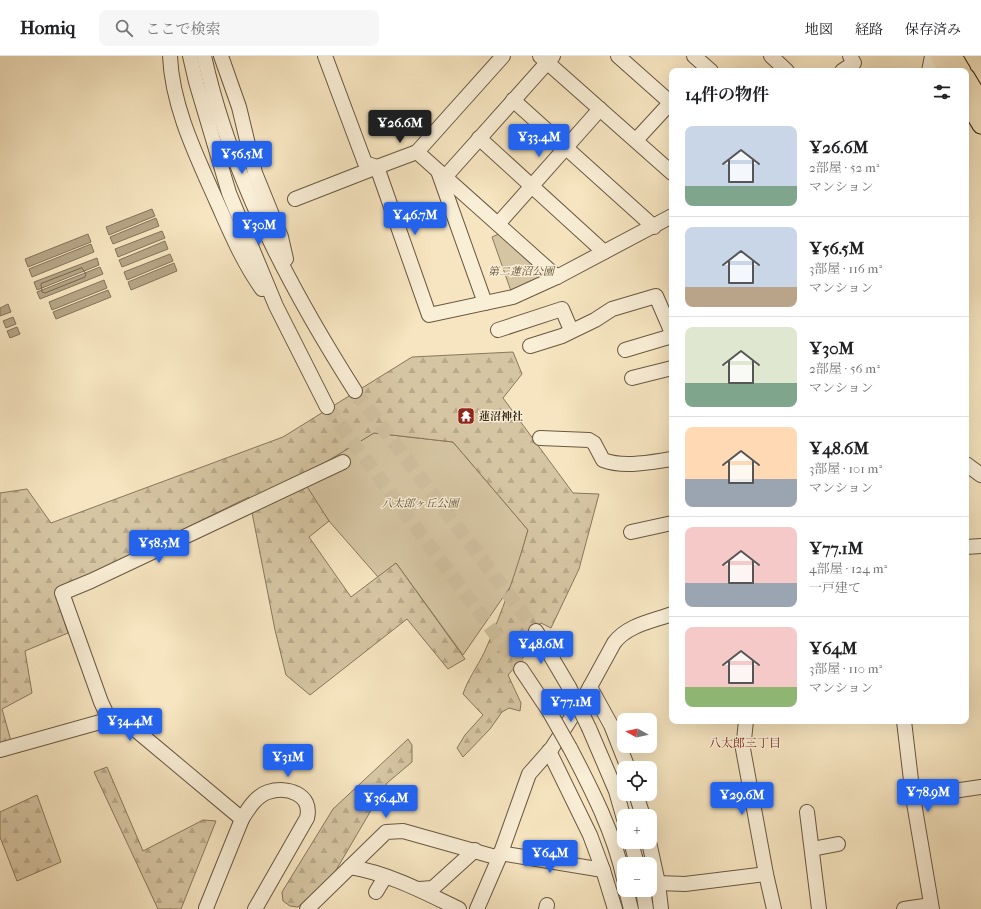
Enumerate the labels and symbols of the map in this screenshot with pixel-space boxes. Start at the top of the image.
pin: ¥26.6M [367,110,433,144]
pin: ¥33.4M [506,124,572,158]
pin: ¥56.5M [209,141,275,175]
pin: ¥46.7M [382,202,448,236]
pin: ¥30M [235,212,283,246]
park label: 第二蓮沼公園 [488,265,556,278]
temple icon: 蓮沼神社 [456,406,476,426]
place label: 蓮沼神社 [479,410,523,423]
park label: 八太郎ヶ丘公園 [382,497,460,510]
pin: ¥58.5M [126,530,192,564]
pin: ¥48.6M [508,631,574,665]
pin: ¥77.1M [538,689,604,723]
pin: ¥34.4M [97,708,163,742]
north arrow [617,713,657,753]
district label: 八太郎三丁目 [709,736,781,750]
pin: ¥31M [264,744,312,778]
pin: ¥78.9M [895,779,961,813]
pin: ¥29.6M [709,782,775,816]
pin: ¥36.4M [353,785,419,819]
pin: ¥64M [526,840,574,874]

